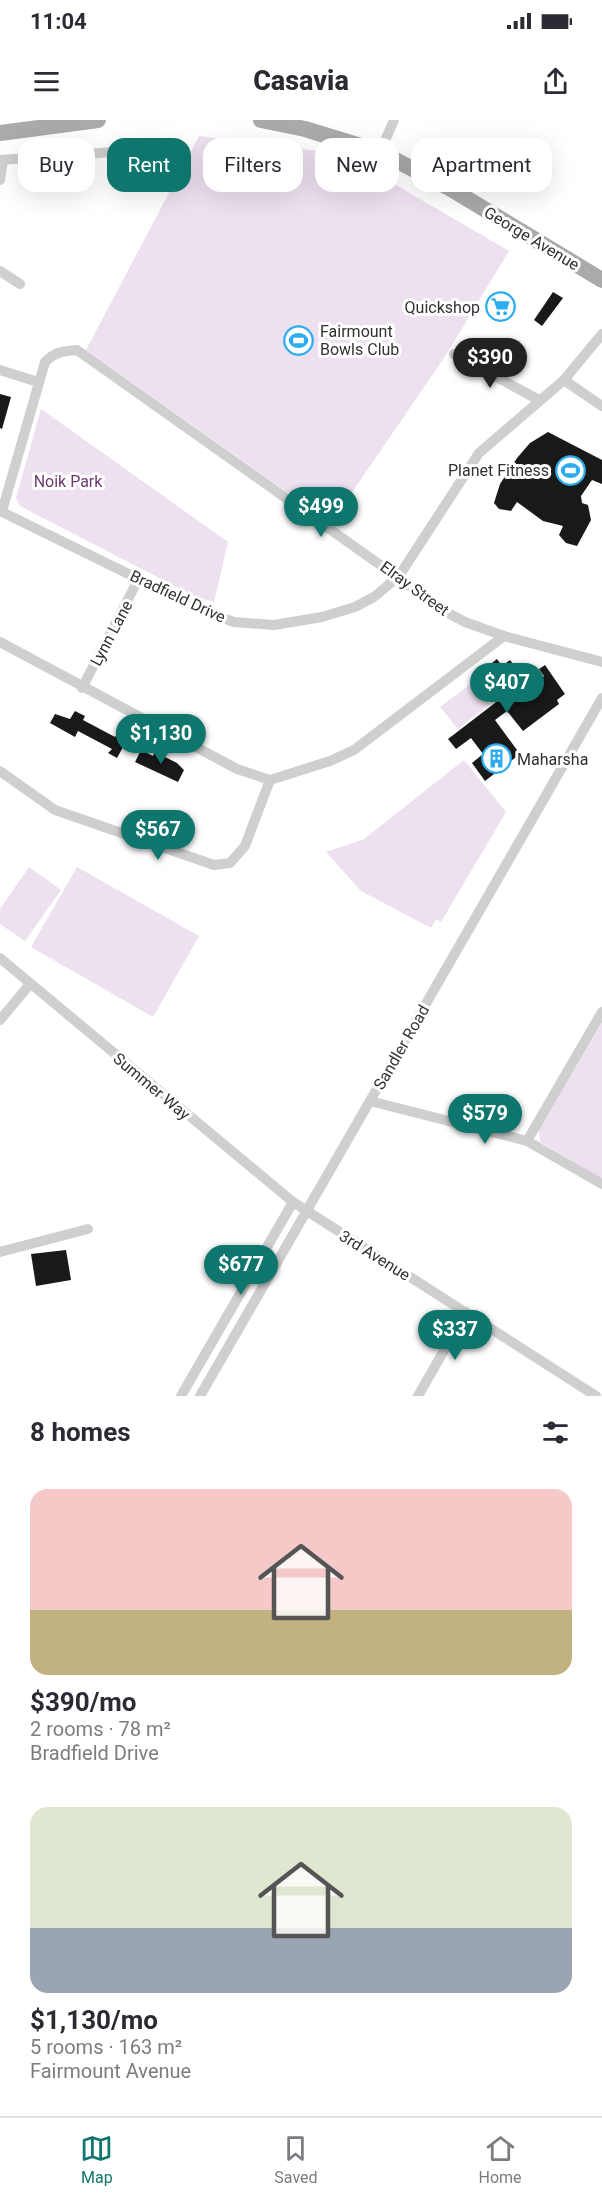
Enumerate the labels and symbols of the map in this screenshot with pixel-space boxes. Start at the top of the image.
street label: George Avenue [481,203,583,274]
supermarket icon: Quickshop [485,291,517,323]
place label: Quickshop [405,298,480,317]
place label: Fairmount Bowls Club [320,322,399,359]
sports icon: Fairmount Bowls Club [283,324,315,356]
pin: $390 [454,338,526,389]
sports icon: Planet Fitness [554,454,586,486]
place label: Planet Fitness [448,461,549,480]
park label: Noik Park [34,472,103,491]
pin: $499 [285,487,357,538]
street label: Elray Street [377,557,453,620]
street label: Bradfield Drive [127,566,228,627]
street label: Lynn Lane [86,597,137,669]
pin: $407 [471,663,543,714]
pin: $1,130 [112,714,210,765]
building icon: Maharsha [480,743,512,775]
place label: Maharsha [517,750,588,769]
pin: $567 [122,810,194,861]
street label: Sandler Road [370,1002,433,1093]
street label: Summer Way [109,1049,194,1124]
pin: $579 [449,1094,521,1145]
street label: 3rd Avenue [336,1226,414,1285]
pin: $677 [205,1245,277,1296]
pin: $337 [419,1310,491,1361]

